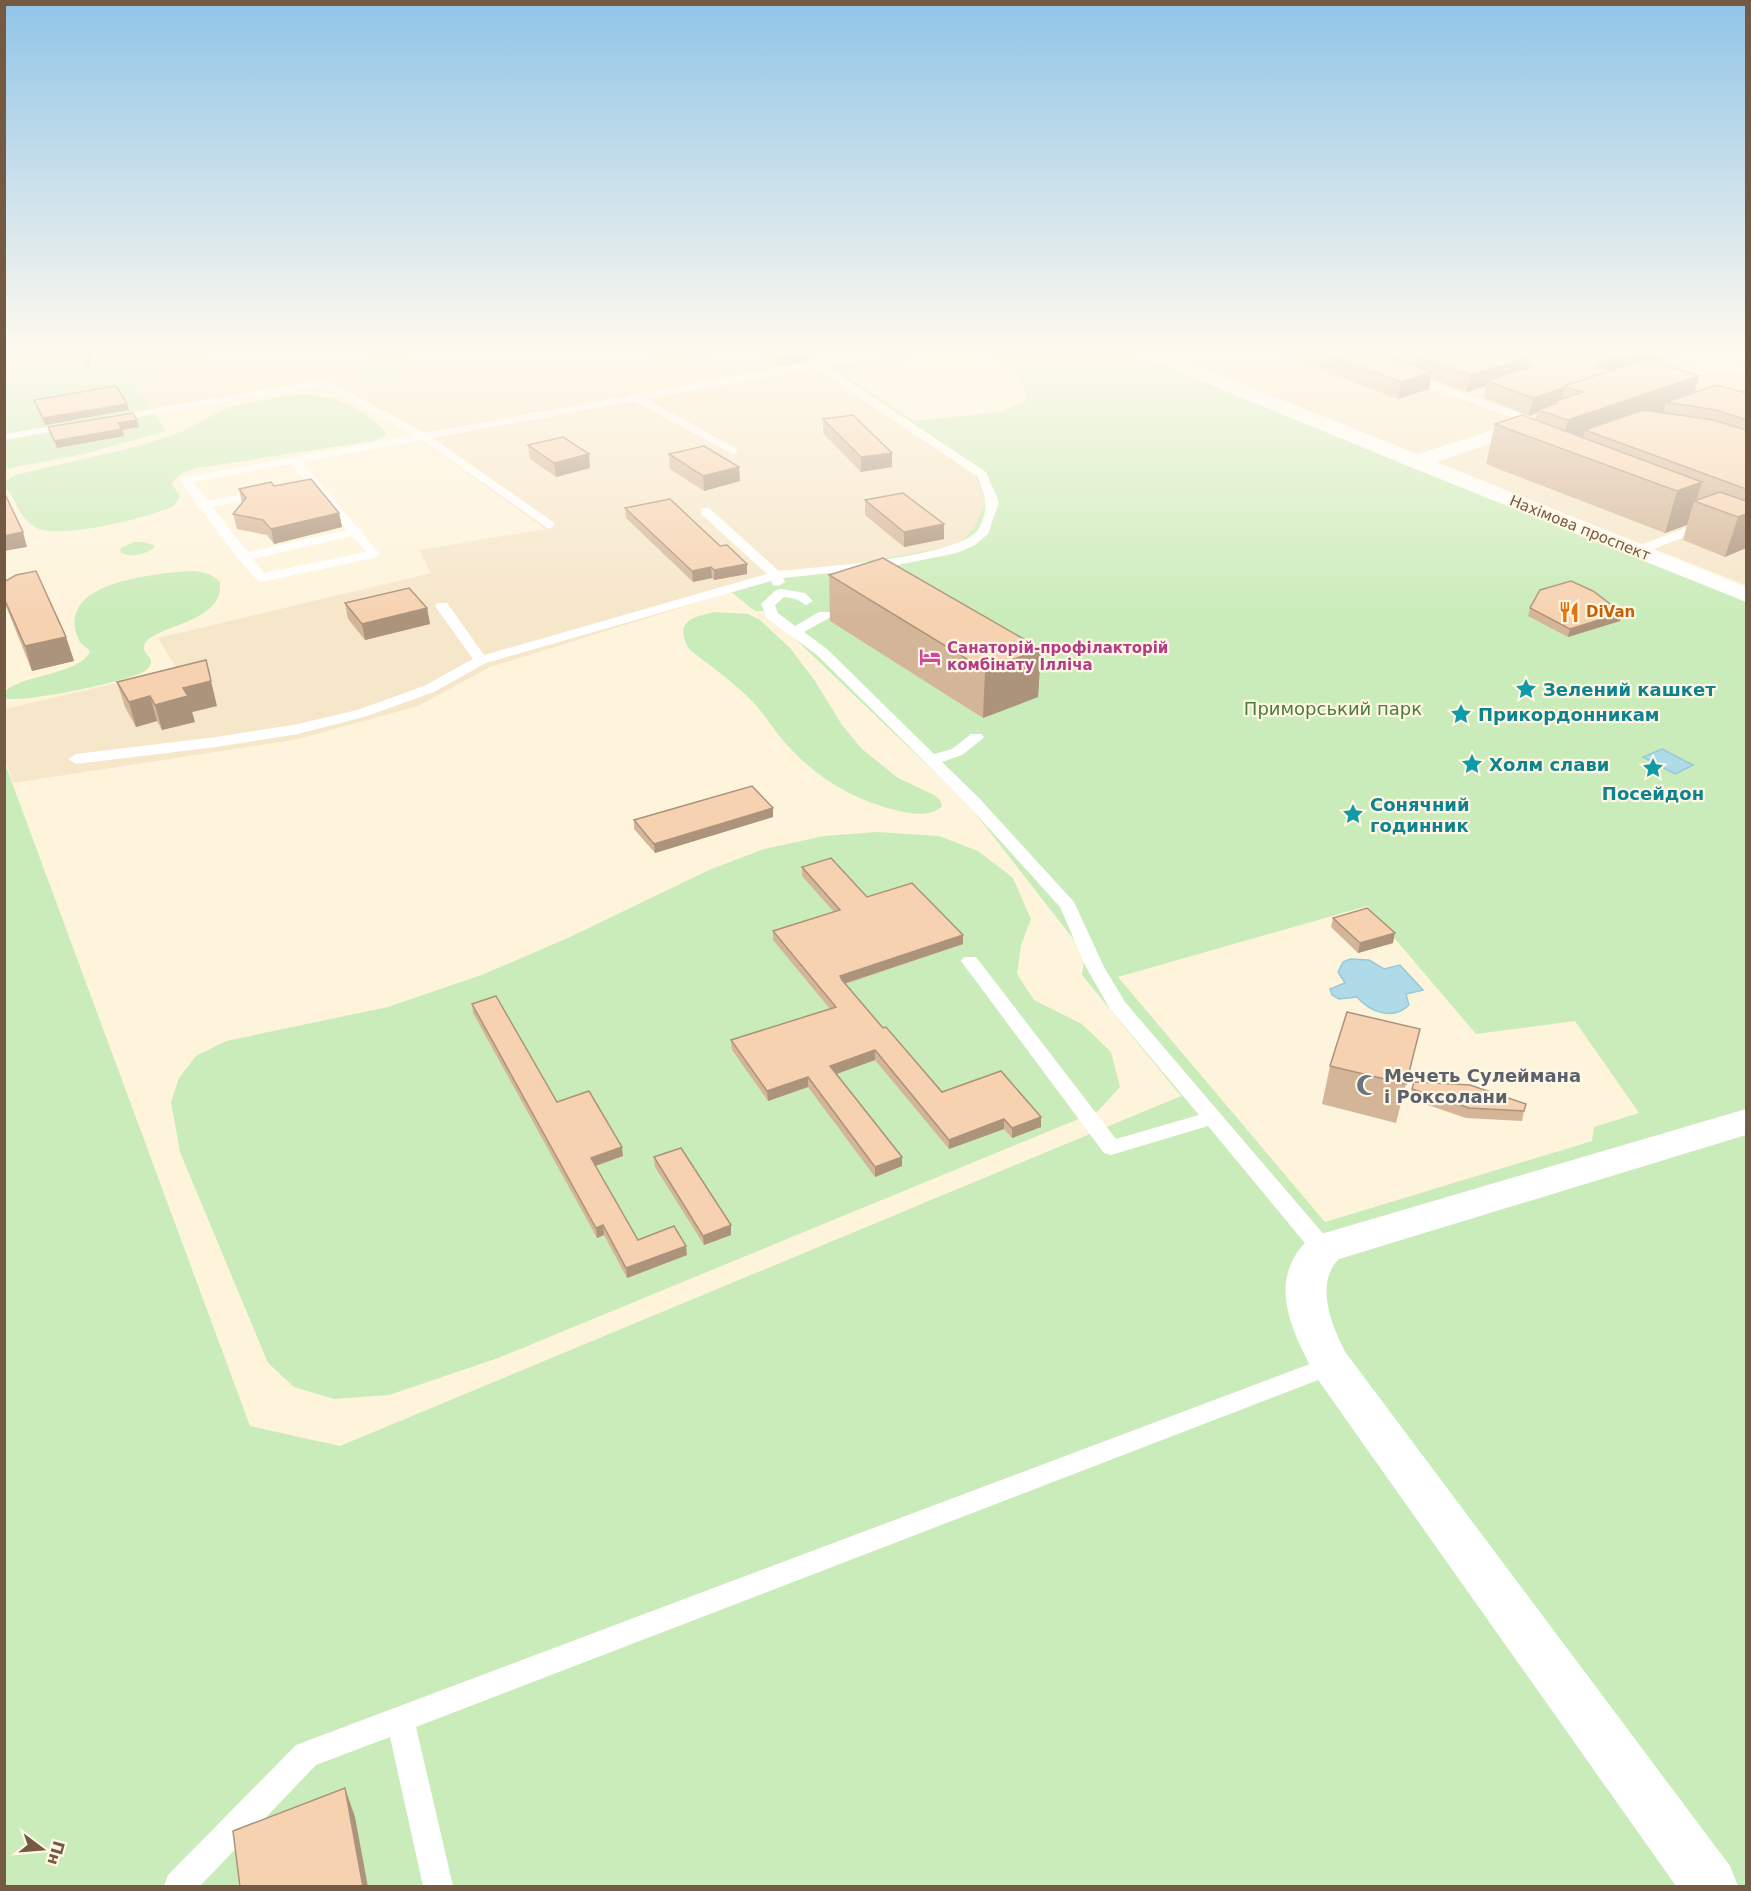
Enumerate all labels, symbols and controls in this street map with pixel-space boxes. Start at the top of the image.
street label: Нахімова проспект [1507,491,1653,565]
restaurant icon: DiVan [1557,600,1581,624]
place label: DiVan [1586,603,1635,621]
place label: Санаторій-профілакторій комбінату Ілліча [947,639,1168,674]
hotel icon: Санаторій-профілакторій комбінату Ілліча [918,645,942,669]
place icon: Зелений кашкет [1514,677,1538,701]
place label: Зелений кашкет [1543,679,1716,700]
park label: Приморський парк [1244,698,1422,719]
place icon: Прикордонникам [1449,702,1473,726]
place label: Прикордонникам [1478,704,1660,725]
place icon: Холм слави [1460,752,1484,776]
place label: Холм слави [1489,754,1609,775]
place icon: Посейдон [1641,756,1665,780]
place label: Посейдон [1602,783,1704,804]
place label: Сонячний годинник [1370,794,1470,836]
place icon: Сонячний годинник [1341,802,1365,826]
place label: Мечеть Сулеймана і Роксолани [1384,1065,1581,1107]
mosque icon: Мечеть Сулеймана і Роксолани [1355,1073,1379,1097]
north arrow [12,1819,72,1879]
text: Пн [43,1839,68,1867]

